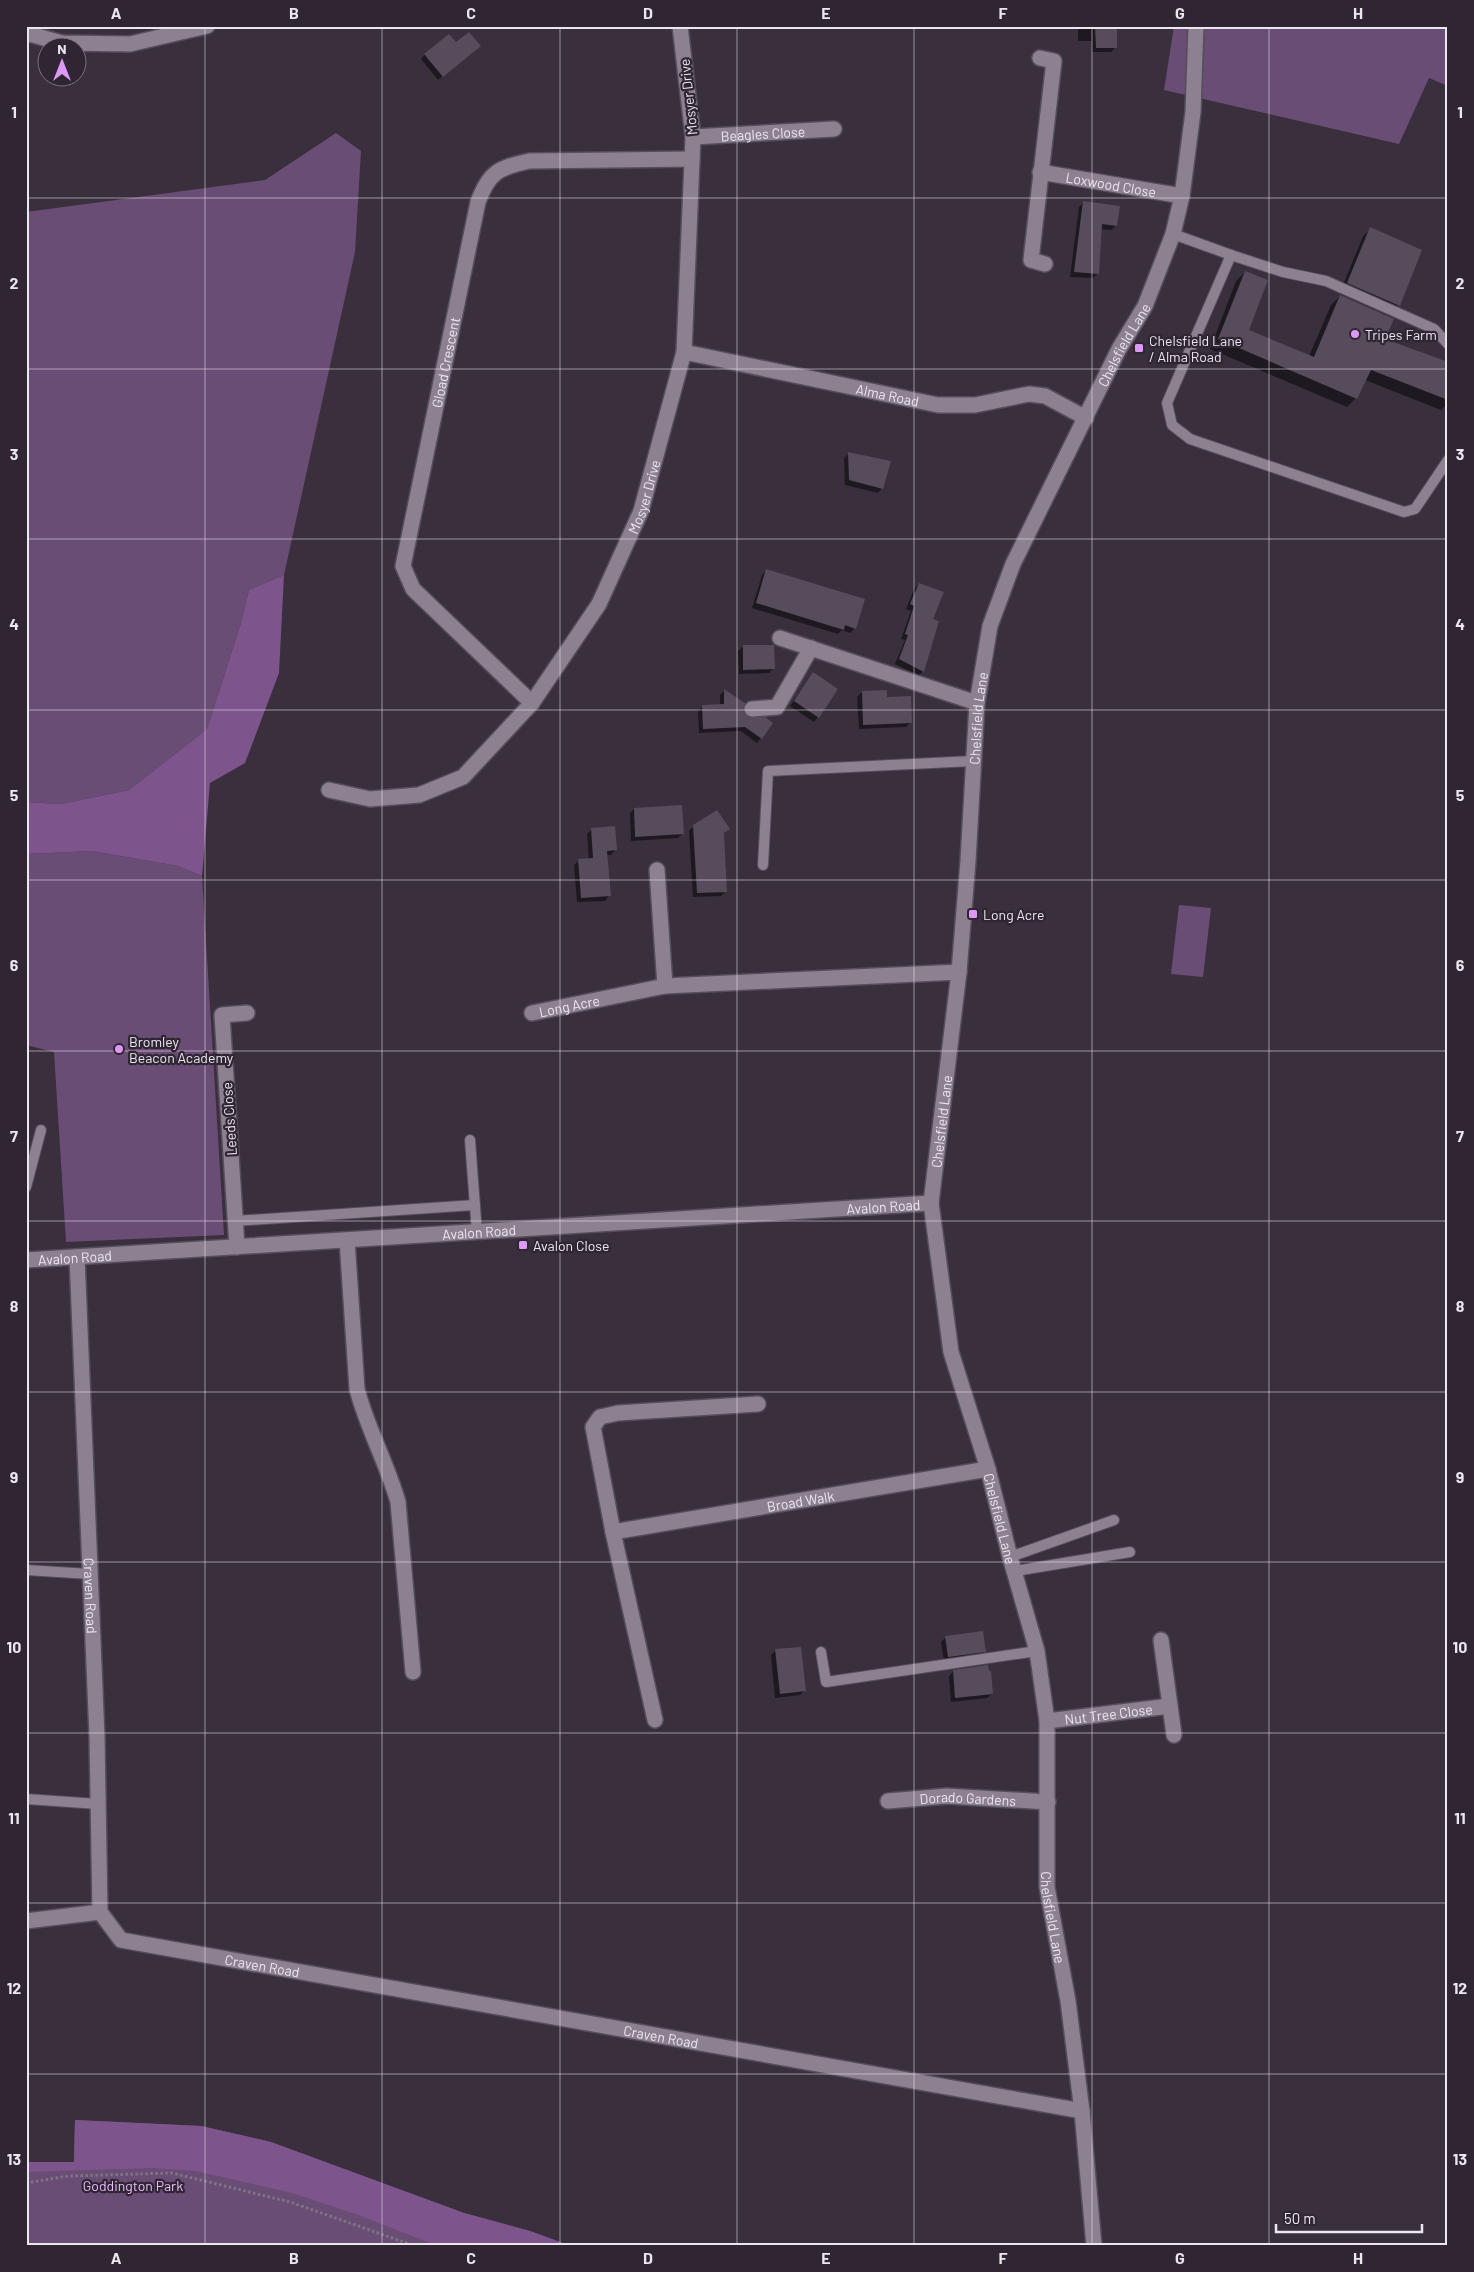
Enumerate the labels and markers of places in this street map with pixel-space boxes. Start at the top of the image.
place label: Tripes Farm [1365,326,1437,343]
marker: Tripes Farm [1349,328,1361,340]
place label: Chelsfield Lane / Alma Road [1149,332,1242,365]
marker: Chelsfield Lane / Alma Road [1133,342,1145,354]
place label: Long Acre [983,906,1045,923]
marker: Long Acre [967,908,979,920]
place label: Bromley Beacon Academy [129,1033,234,1066]
marker: Bromley Beacon Academy [113,1043,125,1055]
place label: Avalon Close [533,1237,610,1254]
marker: Avalon Close [517,1239,529,1251]

